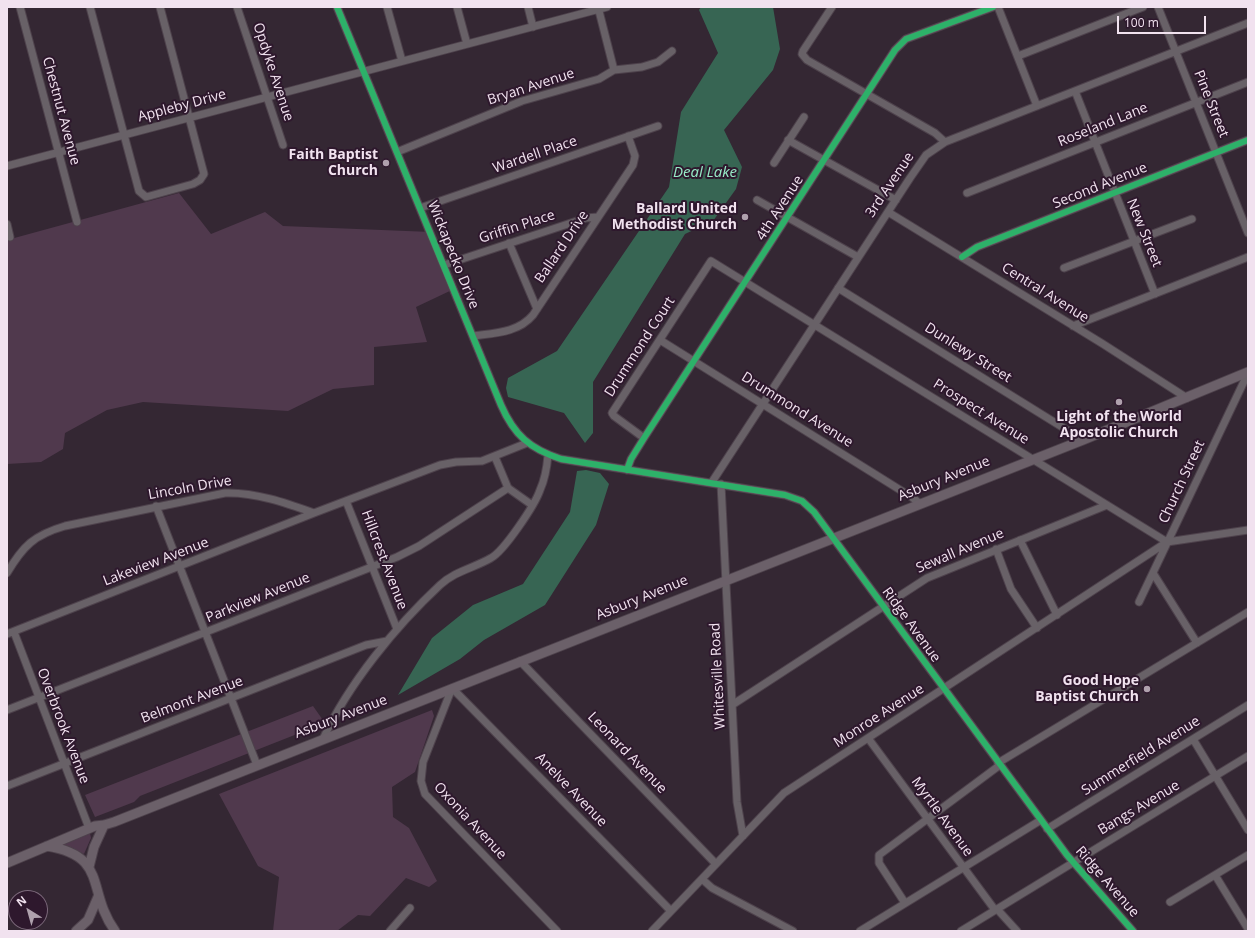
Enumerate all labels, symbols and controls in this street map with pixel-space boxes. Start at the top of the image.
scale bar [1119,8,1208,34]
text: 100 m [1124,14,1159,31]
street label: Opdyke Avenue [249,21,297,123]
street label: Chestnut Avenue [38,55,84,167]
street label: Bryan Avenue [485,65,577,109]
street label: Pine Street [1190,68,1232,140]
street label: Appleby Drive [136,86,228,126]
street label: Roseland Lane [1056,99,1150,151]
street label: Wardell Place [491,133,579,177]
place label: Faith Baptist Church [289,147,378,180]
street label: 3rd Avenue [862,149,918,221]
marker: Faith Baptist Church [381,158,391,168]
street label: Second Avenue [1050,159,1150,213]
water label: Deal Lake [673,164,737,182]
street label: 4th Avenue [753,172,807,244]
street label: New Street [1123,196,1165,270]
street label: Wickapecko Drive [424,198,482,312]
place label: Ballard United Methodist Church [612,201,737,234]
street label: Griffin Place [477,207,557,247]
street label: Ballard Drive [532,208,592,286]
marker: Ballard United Methodist Church [740,212,750,222]
street label: Central Avenue [998,259,1092,327]
street label: Drummond Court [601,294,679,400]
street label: Dunlewy Street [921,320,1015,386]
street label: Drummond Avenue [738,369,856,451]
street label: Prospect Avenue [930,376,1032,448]
marker: Light of the World Apostolic Church [1114,397,1124,407]
place label: Light of the World Apostolic Church [1056,409,1182,442]
street label: Church Street [1155,438,1209,526]
street label: Asbury Avenue [896,453,992,505]
street label: Lincoln Drive [147,472,233,504]
street label: Hillcrest Avenue [357,508,411,612]
street label: Sewall Avenue [914,525,1006,577]
street label: Lakeview Avenue [101,534,211,590]
street label: Parkview Avenue [203,569,313,627]
street label: Asbury Avenue [594,572,690,624]
street label: Ridge Avenue [878,584,944,666]
street label: Whitesville Road [707,622,729,730]
street label: Overbrook Avenue [33,666,93,786]
street label: Belmont Avenue [139,673,245,727]
place label: Good Hope Baptist Church [1035,673,1139,706]
street label: Monroe Avenue [831,681,927,751]
marker: Good Hope Baptist Church [1142,684,1152,694]
street label: Asbury Avenue [292,692,390,742]
street label: Leonard Avenue [584,709,670,797]
street label: Summerfield Avenue [1079,713,1203,799]
street label: Anelve Avenue [532,750,610,830]
street label: Myrtle Avenue [908,774,976,860]
street label: Bangs Avenue [1095,777,1183,839]
street label: Oxonia Avenue [430,779,510,863]
street label: Ridge Avenue [1072,843,1142,921]
north arrow [8,890,48,930]
text: N [13,892,29,910]

